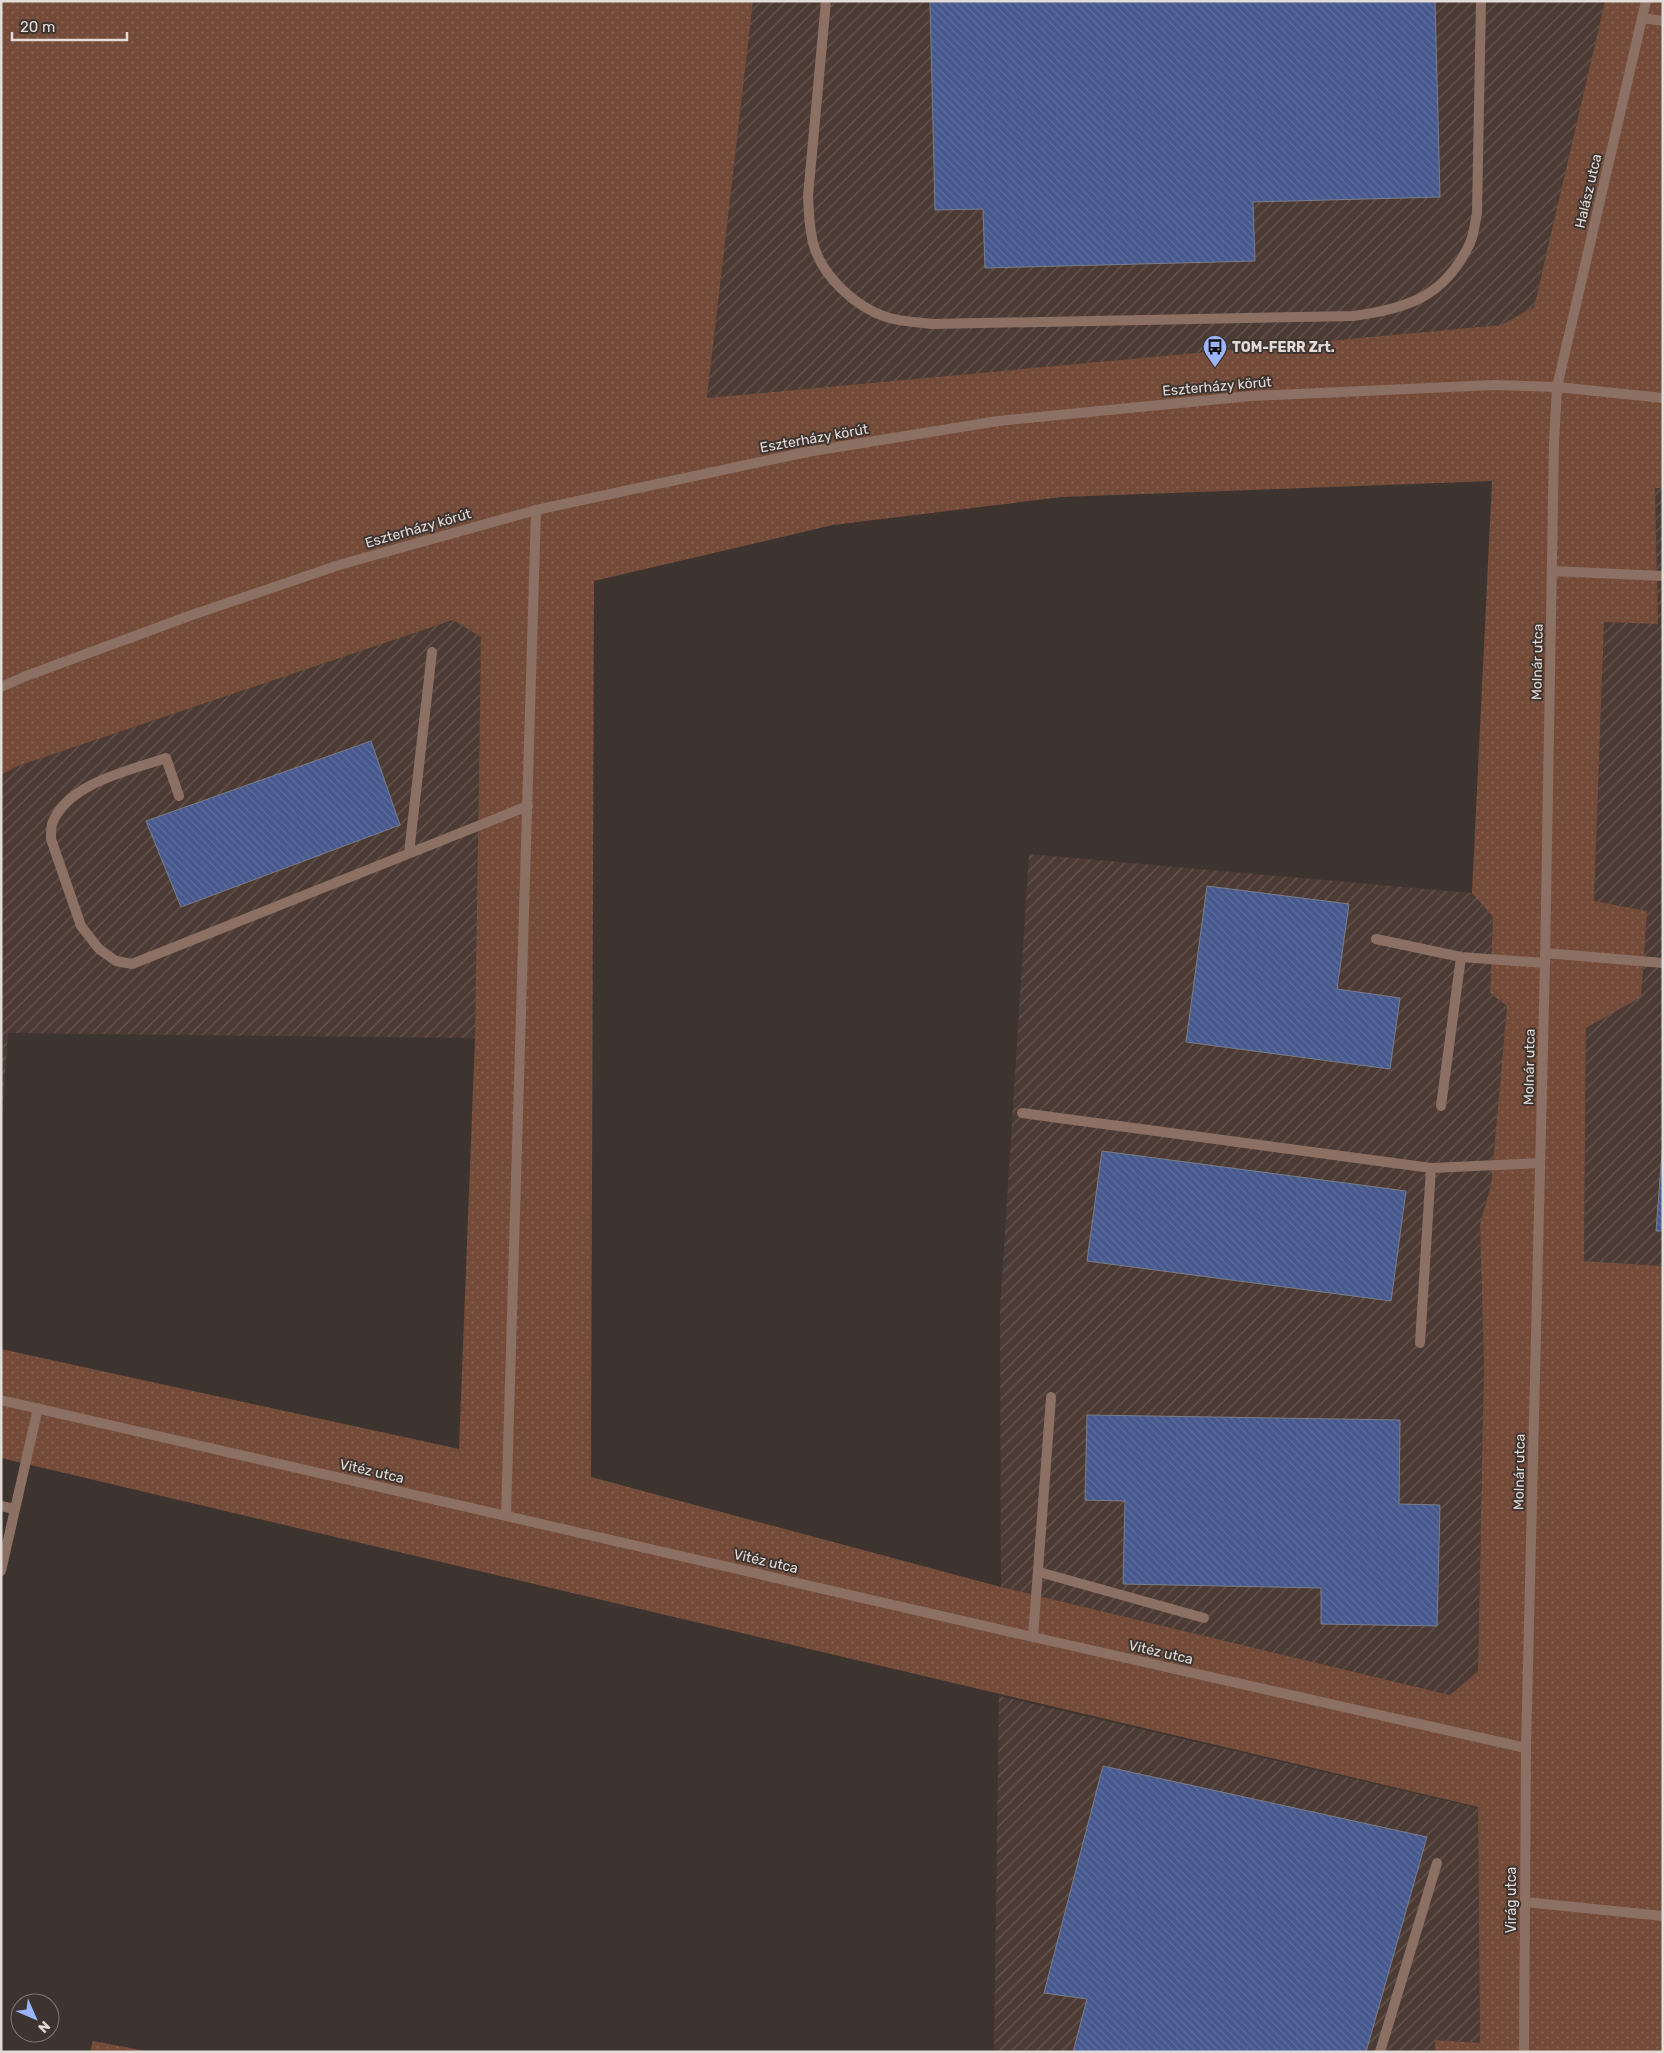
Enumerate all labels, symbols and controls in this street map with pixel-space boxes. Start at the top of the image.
scale bar [12,10,128,42]
text: 20 m [20,18,55,36]
street label: Halász utca [1572,152,1605,230]
bus stop icon: TOM-FERR Zrt. [1202,334,1228,368]
place label: TOM-FERR Zrt. [1232,339,1335,356]
street label: Eszterházy körút [1162,373,1273,400]
street label: Eszterházy körút [759,421,870,456]
street label: Eszterházy körút [363,505,474,552]
street label: Molnár utca [1528,624,1547,700]
street label: Molnár utca [1520,1029,1539,1105]
street label: Molnár utca [1510,1434,1529,1510]
street label: Vitéz utca [338,1456,406,1487]
street label: Vitéz utca [732,1546,800,1577]
street label: Vitéz utca [1127,1637,1195,1668]
street label: Virág utca [1503,1867,1520,1933]
north arrow [10,1993,60,2043]
text: N [34,2017,53,2036]

